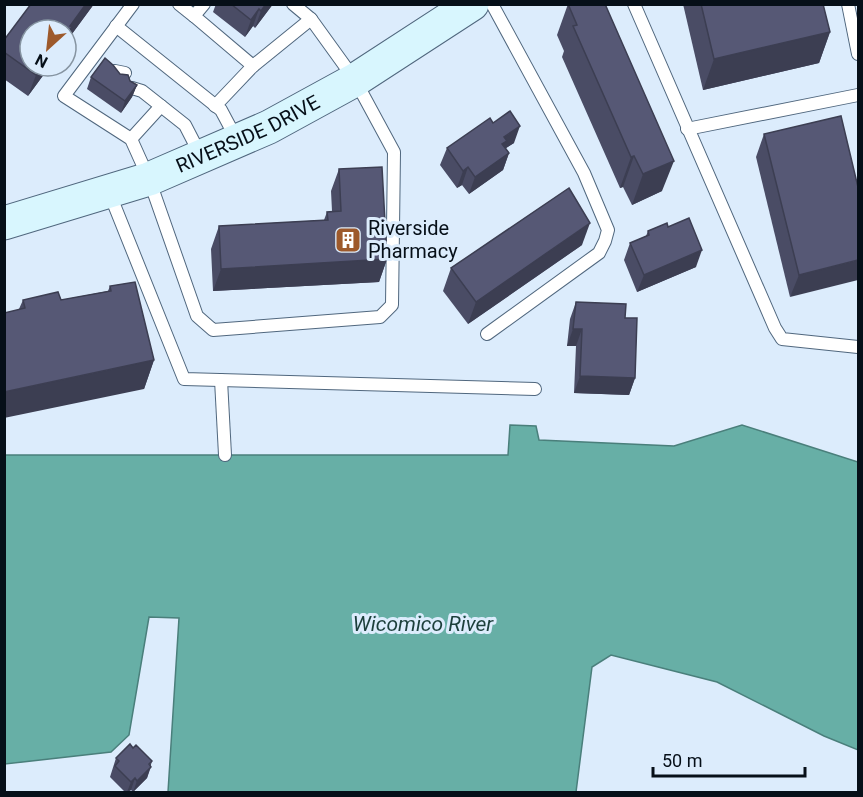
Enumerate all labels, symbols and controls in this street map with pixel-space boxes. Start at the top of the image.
north arrow [18,18,78,78]
text: N [32,50,51,72]
street label: RIVERSIDE DRIVE [172,90,324,178]
place label: Riverside Pharmacy [368,216,458,263]
building icon: Riverside Pharmacy [333,225,363,255]
water label: Wicomico River [353,612,494,636]
scale bar [653,740,804,778]
text: 50 m [662,750,702,771]

